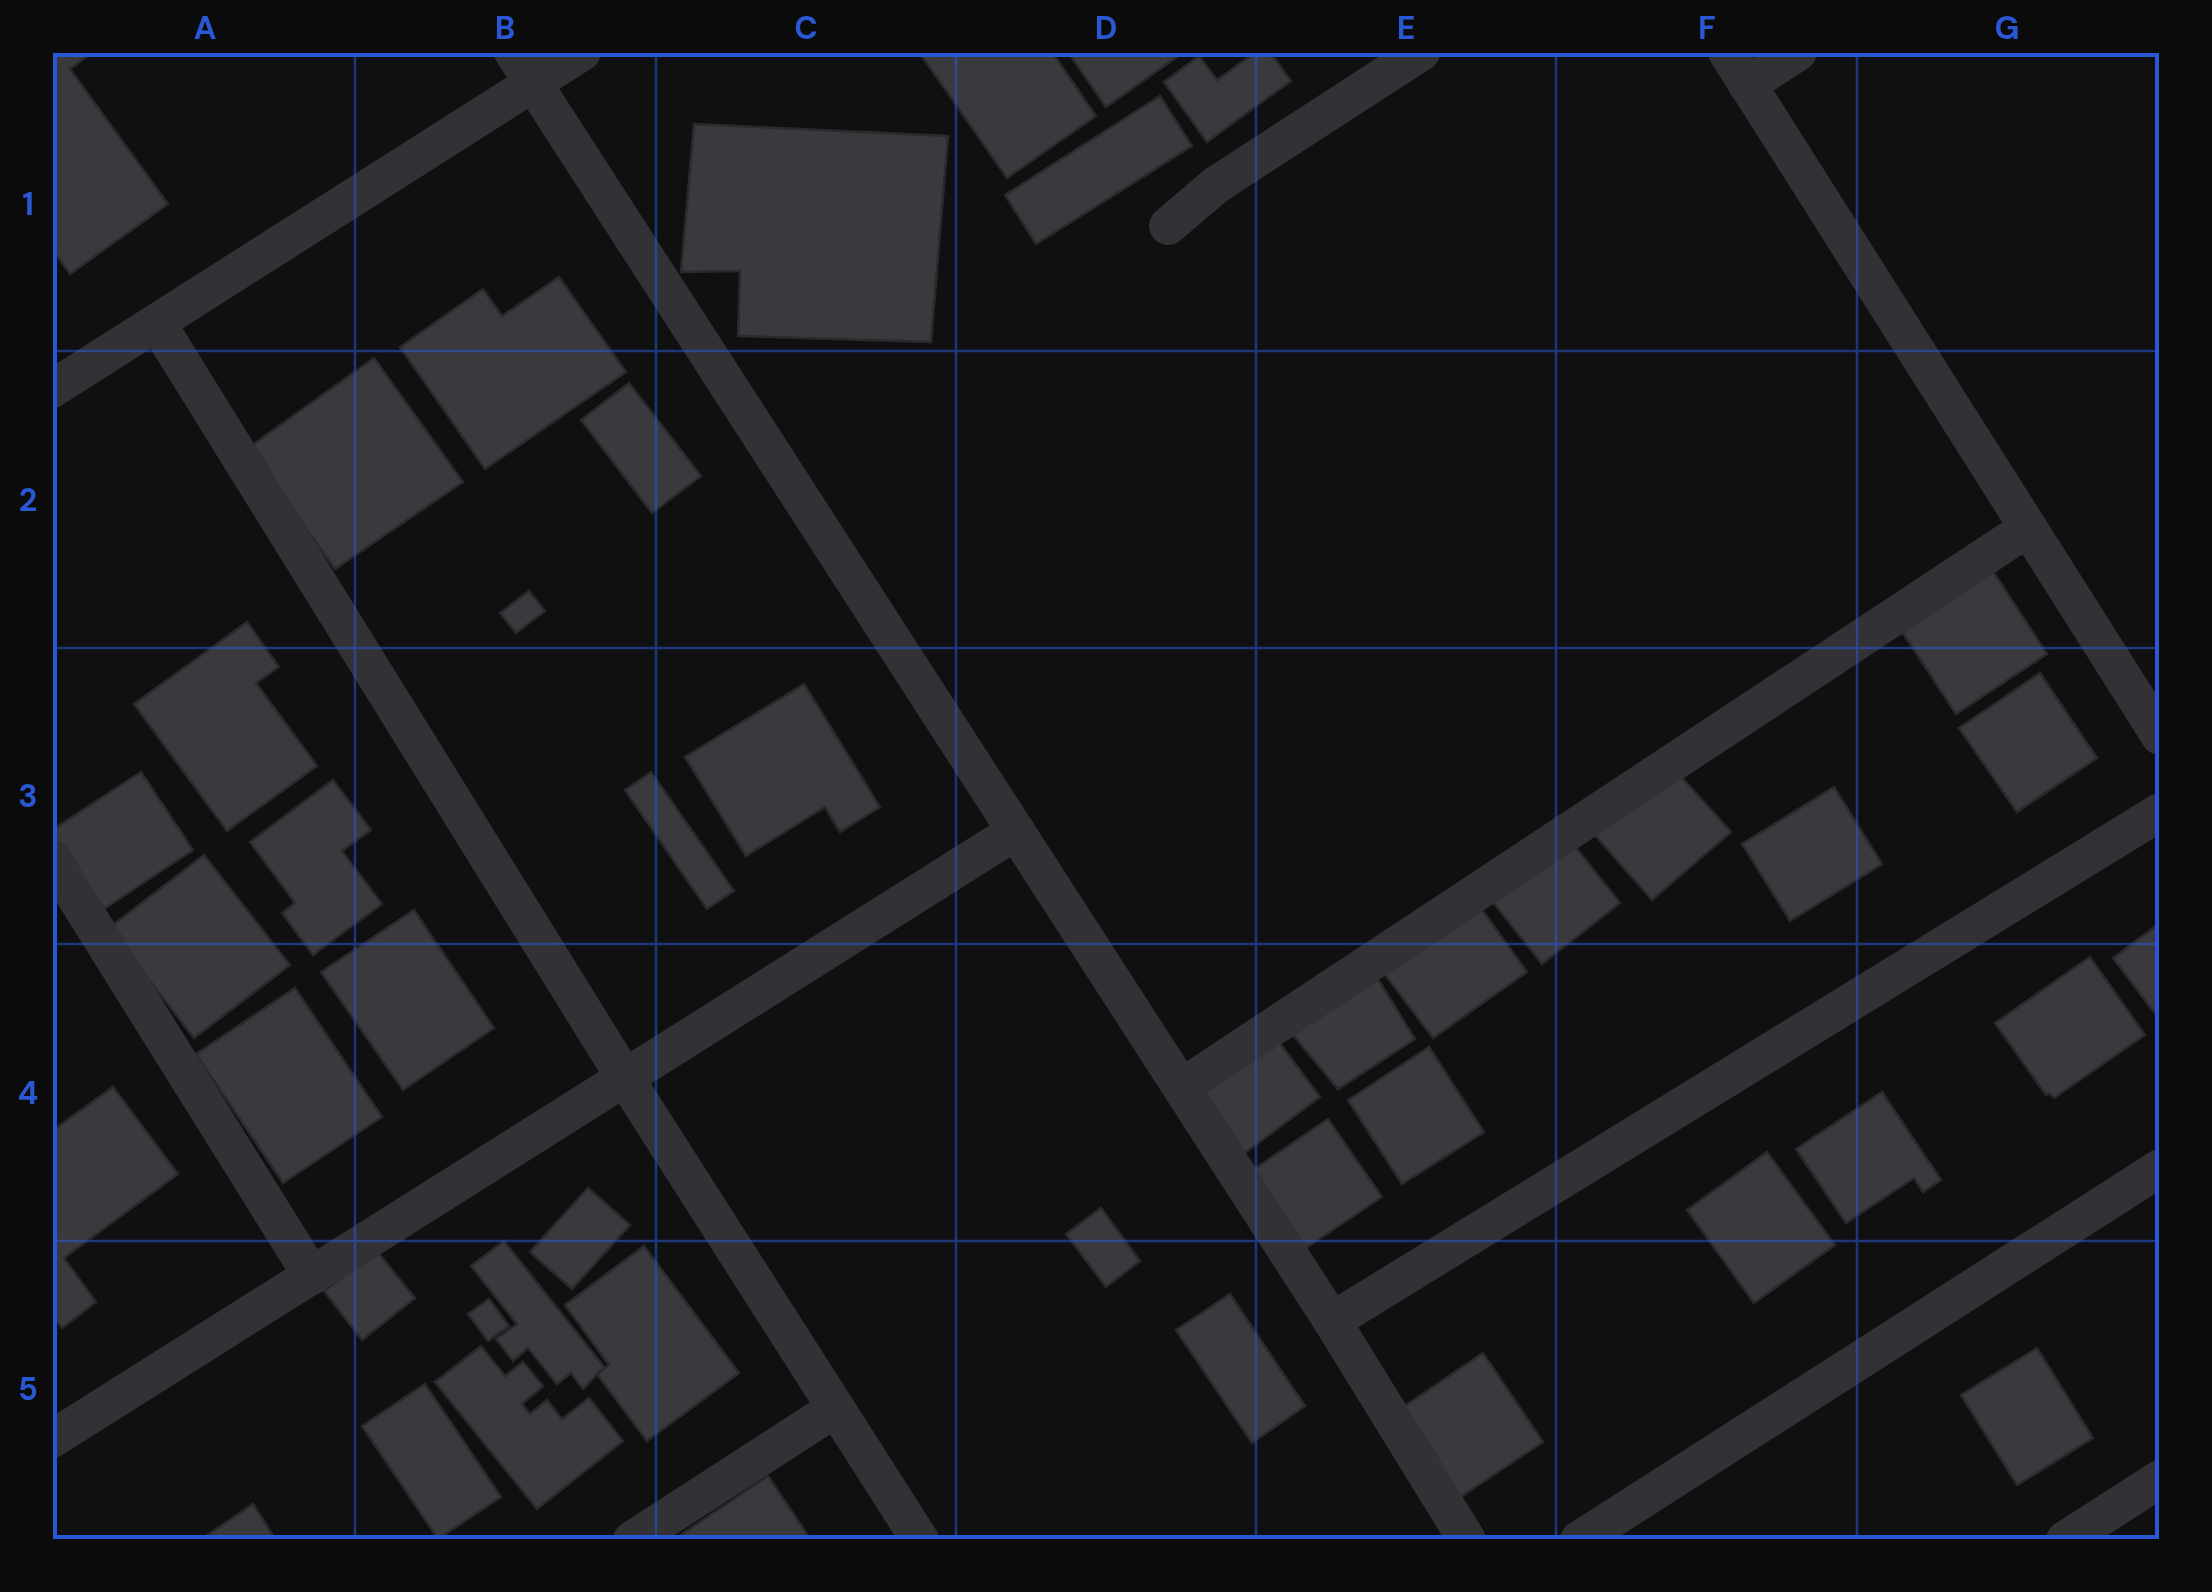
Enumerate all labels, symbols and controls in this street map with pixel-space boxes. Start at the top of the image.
text: A [194,7,216,49]
text: B [495,7,515,49]
text: C [794,7,818,49]
text: D [1095,7,1117,49]
text: E [1397,7,1415,49]
text: F [1698,7,1716,49]
text: G [1995,7,2019,49]
text: 1 [22,183,34,225]
text: 2 [19,479,37,521]
text: 3 [18,775,38,817]
text: 4 [18,1072,38,1114]
text: 5 [18,1368,38,1410]

